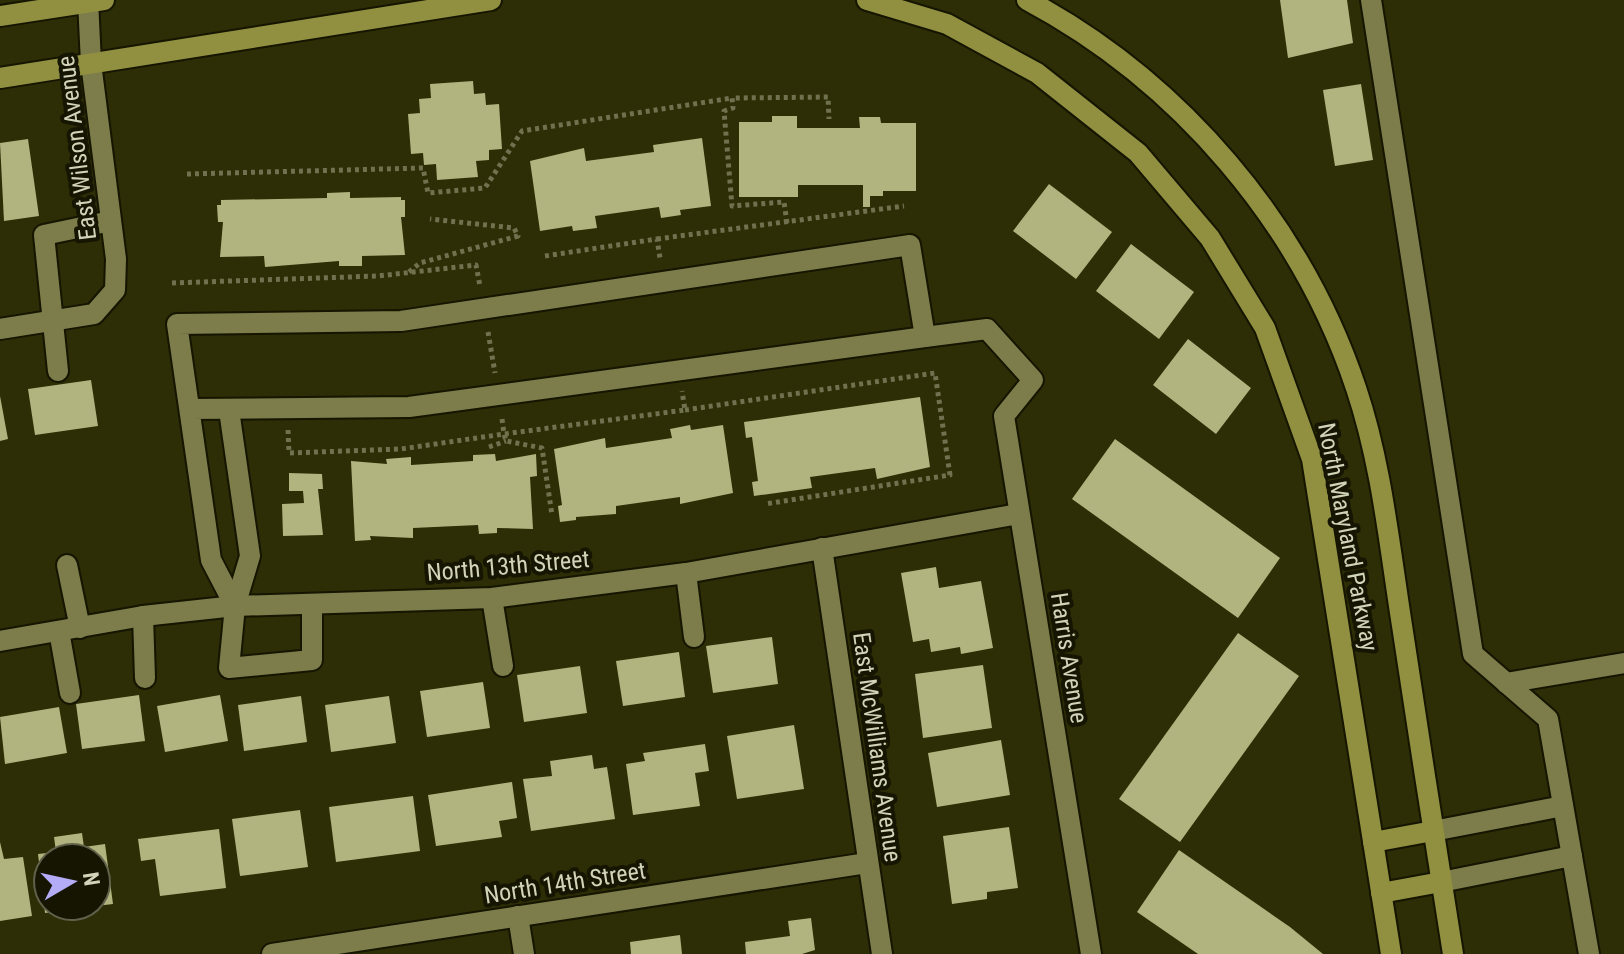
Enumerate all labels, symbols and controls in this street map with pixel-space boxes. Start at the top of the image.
street label: East Wilson Avenue [52,54,102,242]
street label: North Maryland Parkway [1312,420,1384,654]
street label: North 13th Street [426,545,590,587]
street label: Harris Avenue [1045,591,1093,725]
street label: East McWilliams Avenue [847,630,907,864]
north arrow [32,842,112,922]
street label: North 14th Street [482,856,648,910]
text: N [78,870,105,888]

